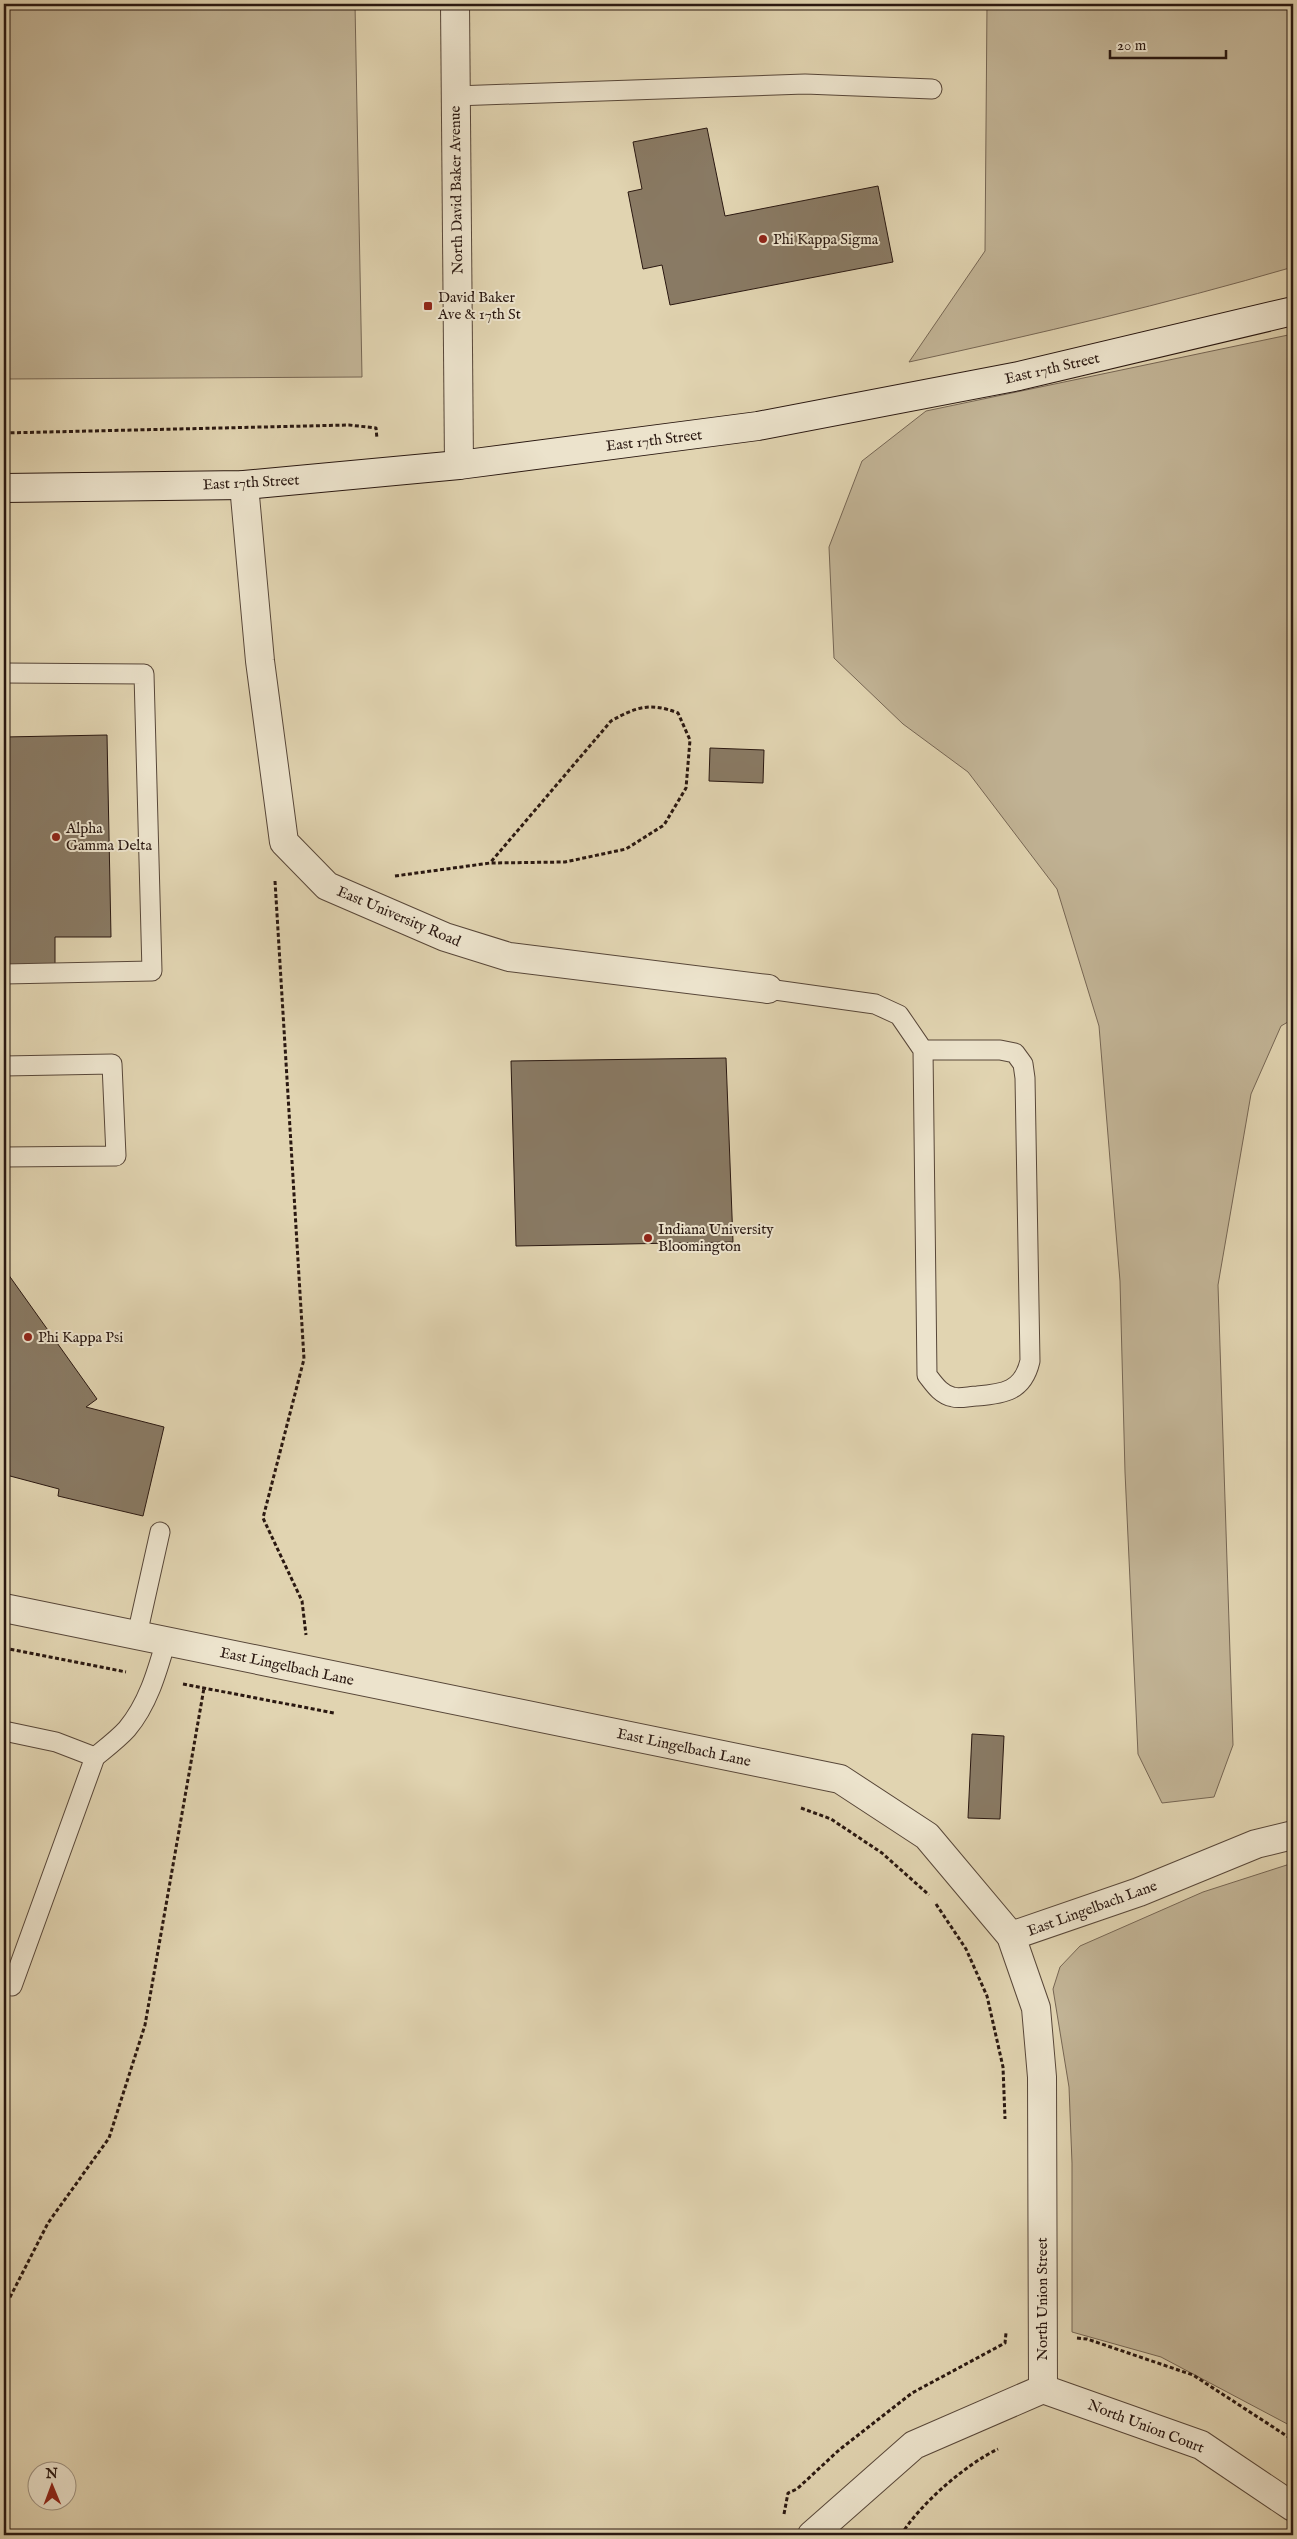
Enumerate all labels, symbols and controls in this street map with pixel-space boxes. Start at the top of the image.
scale bar [1110,28,1226,60]
text: 20 m [1117,36,1147,55]
street label: North David Baker Avenue [446,105,467,274]
place label: Phi Kappa Sigma [773,230,879,249]
marker: Phi Kappa Sigma [757,233,769,245]
place label: David Baker Ave & 17th St [437,288,521,324]
marker: David Baker Ave & 17th St [422,300,434,312]
street label: East 17th Street [1003,348,1101,389]
street label: East 17th Street [605,425,703,456]
street label: East 17th Street [202,470,300,495]
place label: Alpha Gamma Delta [65,819,153,855]
marker: Alpha Gamma Delta [50,831,62,843]
street label: East University Road [334,882,465,952]
place label: Indiana University Bloomington [658,1220,774,1256]
marker: Indiana University Bloomington [642,1232,654,1244]
place label: Phi Kappa Psi [38,1328,123,1347]
marker: Phi Kappa Psi [22,1331,34,1343]
street label: East Lingelbach Lane [218,1643,356,1690]
street label: East Lingelbach Lane [615,1724,753,1771]
street label: East Lingelbach Lane [1025,1876,1160,1941]
street label: North Union Street [1033,2237,1052,2361]
street label: North Union Court [1085,2396,1207,2457]
north arrow [28,2462,78,2512]
text: N [45,2465,58,2483]

